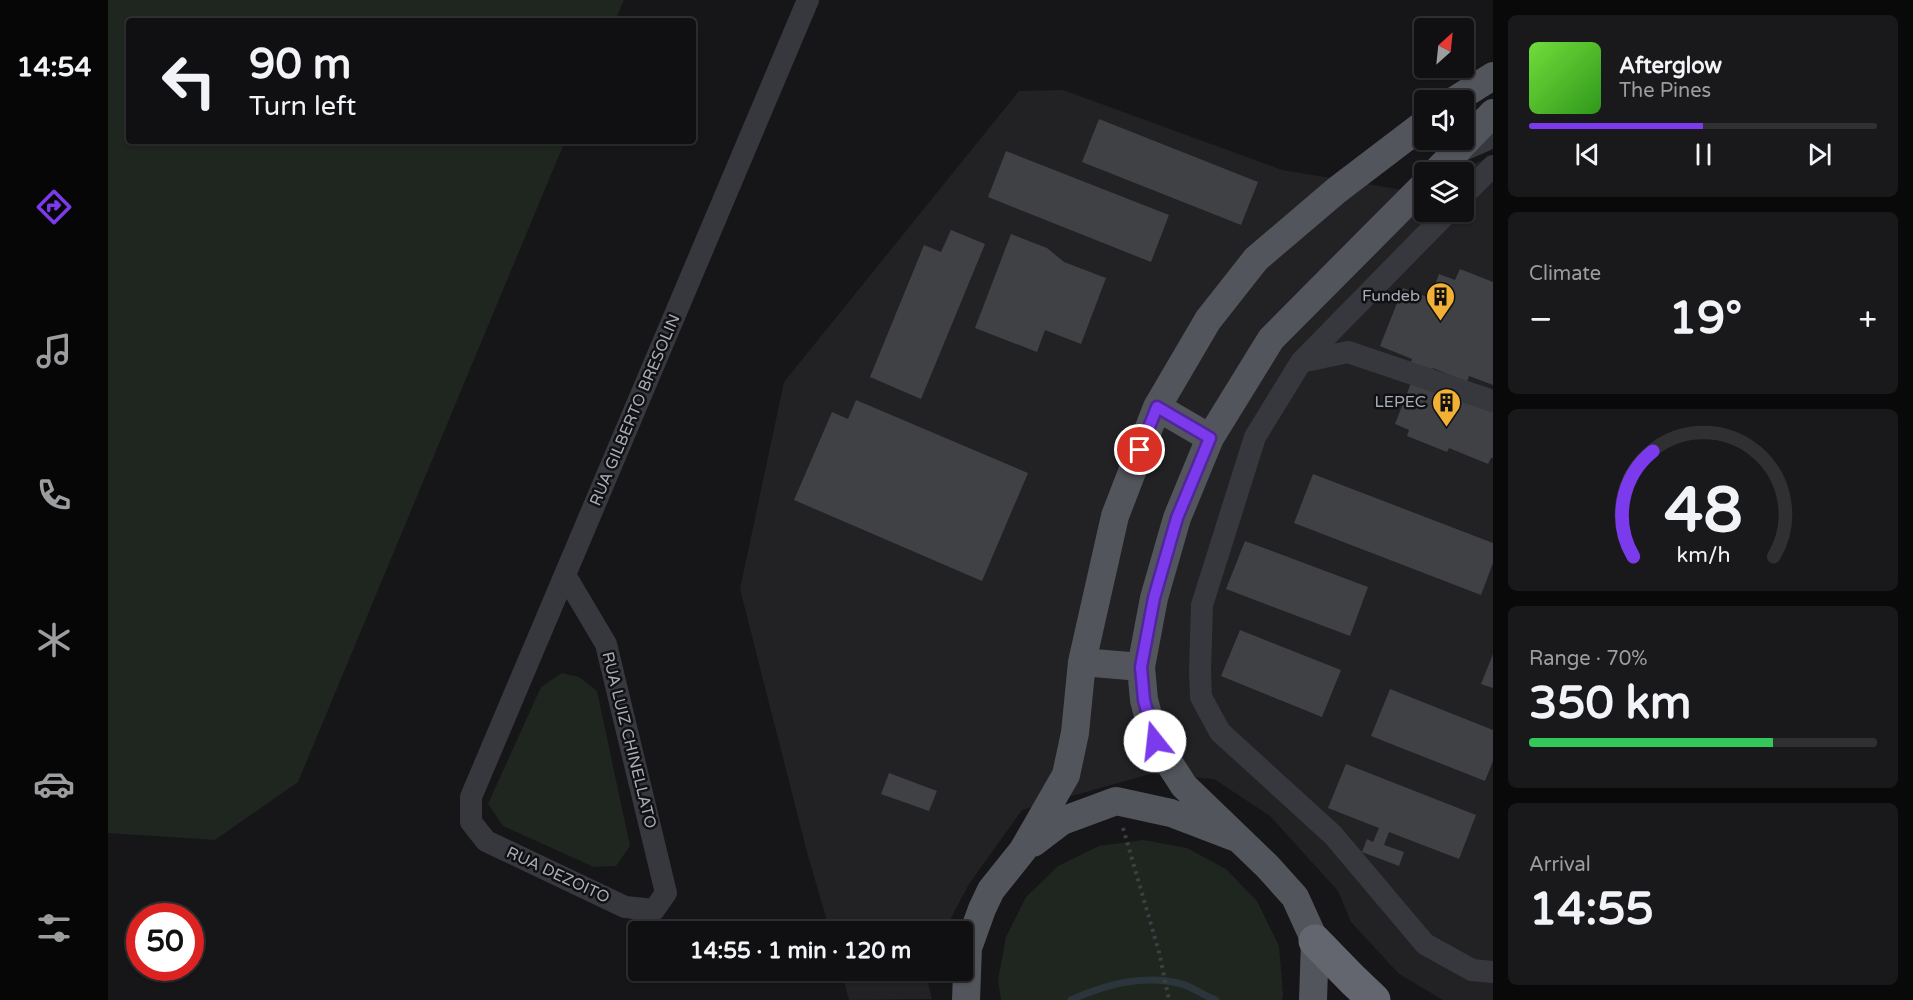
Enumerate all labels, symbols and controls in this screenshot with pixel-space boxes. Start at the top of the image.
north arrow [1414,18,1474,78]
map controls [1414,18,1474,222]
text: 90 m [249,39,351,90]
icon: left [150,42,228,120]
text: 14:54 [17,51,91,84]
text: Afterglow [1619,53,1722,79]
text: The Pines [1619,79,1711,103]
text: Turn left [249,90,356,123]
button: sound [1414,90,1474,150]
icon: previous [1571,138,1604,171]
icon: pause [1687,138,1720,171]
icon: next [1803,138,1836,171]
button: layers [1414,162,1474,222]
icon: directions [33,186,75,228]
text: Climate [1529,262,1601,286]
building icon: Fundeb [1425,280,1457,322]
place label: Fundeb [1362,286,1420,306]
text: 19° [1669,292,1742,346]
text: − [1529,300,1553,339]
text: + [1858,300,1877,339]
street label: RUA GILBERTO BRESOLIN [585,311,685,509]
icon: music [33,330,75,372]
building icon: LEPEC [1431,386,1463,428]
place label: LEPEC [1375,392,1426,412]
pin [1114,424,1165,475]
icon: arrive [1123,433,1156,466]
icon: phone [33,474,75,516]
text: 48 [1664,474,1742,549]
text: km/h [1676,542,1730,568]
icon: climate [33,619,75,661]
text: Range · 70% [1529,647,1648,671]
street label: RUA LUIZ CHINELLATO [597,650,661,830]
text: 350 km [1529,677,1691,731]
position arrow [1123,709,1187,773]
icon: car [33,763,75,805]
street label: RUA DEZOITO [503,842,613,908]
text: Arrival [1529,853,1591,877]
text: 14:55 [1529,883,1654,937]
speed limit sign: 50 [126,903,204,981]
icon: filters [33,907,75,949]
text: 14:55 · 1 min · 120 m [690,938,911,964]

